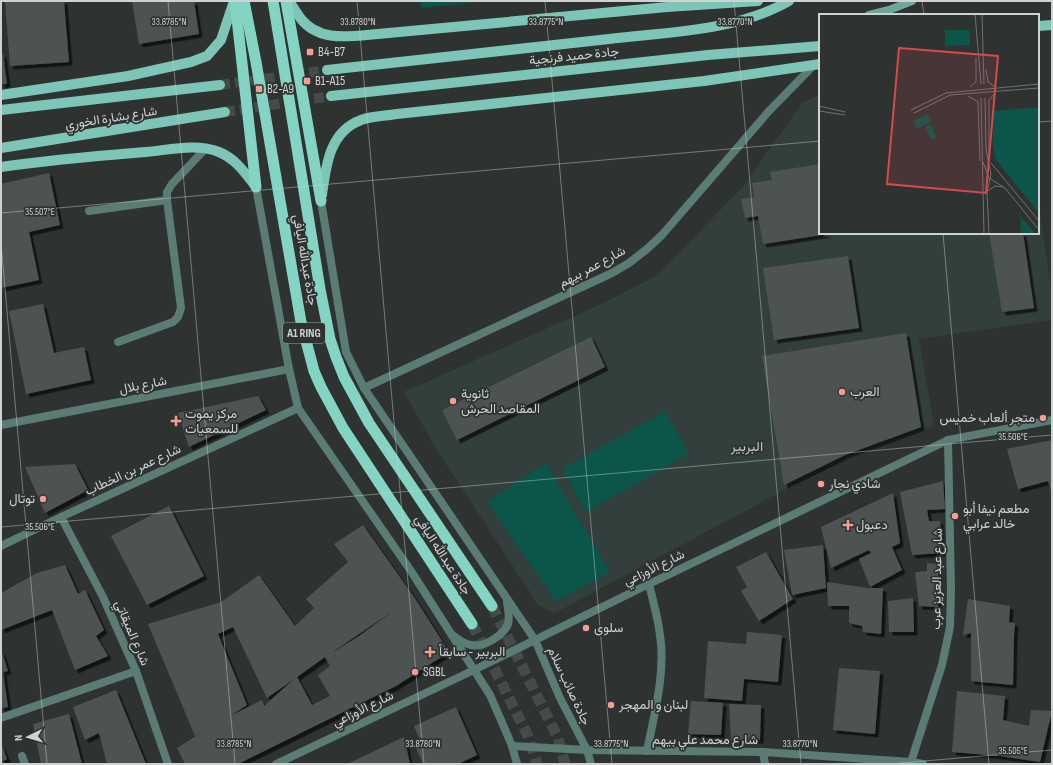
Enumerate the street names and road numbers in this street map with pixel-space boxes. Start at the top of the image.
street label: جادة حميد فرنجية [528,43,620,69]
street label: شارع بشارة الخوري [64,103,158,135]
street label: جادة عبدالله اليافي [287,213,321,307]
street label: شارع عمر بيهم [556,243,629,292]
road number: A1 RING [283,323,325,343]
street label: شارع بلال [118,373,168,398]
street label: شارع عمر بن الخطاب [82,441,184,500]
street label: جادة عبدالله اليافي [409,512,475,599]
street label: شارع عبد العزيز عرب [928,528,947,630]
street label: شارع الأوزاعي [621,546,688,591]
street label: شارع الميقاتي [109,598,153,669]
street label: جادة صائب سلام [544,644,594,728]
street label: شارع الأوزاعي [330,687,397,732]
street label: شارع محمد علي بيهم [652,732,758,750]

